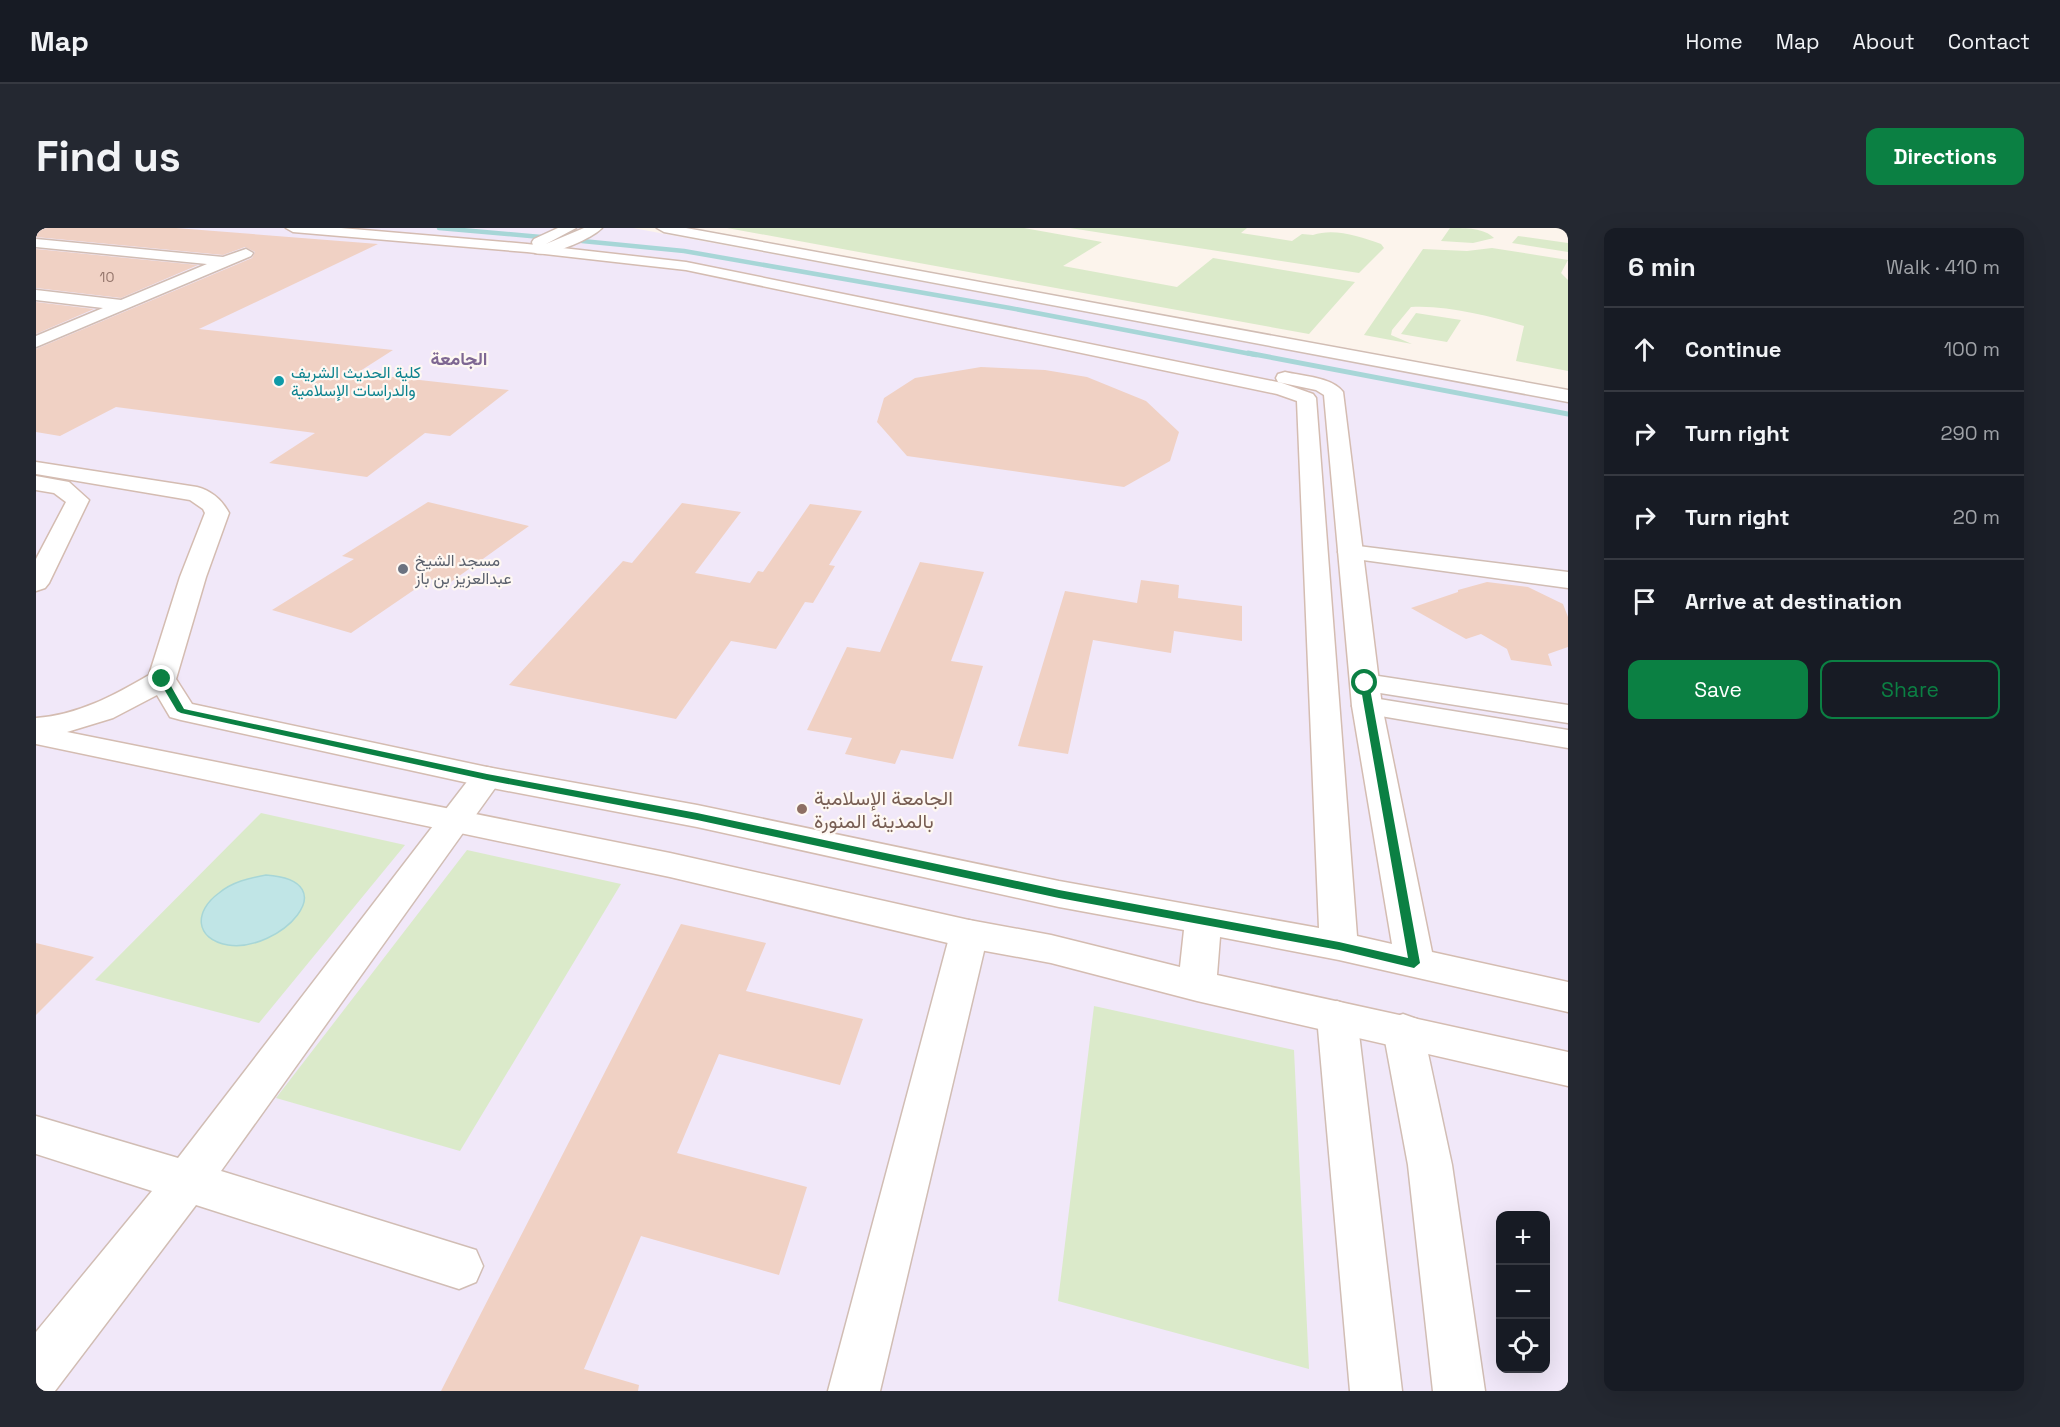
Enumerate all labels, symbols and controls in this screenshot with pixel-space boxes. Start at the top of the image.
text: Map [30,23,89,59]
text: Home [1685,28,1743,55]
text: Map [1776,28,1820,55]
text: About [1853,28,1915,55]
text: Contact [1948,28,2030,55]
button: Directions [1866,128,2024,185]
text: Find us [36,130,181,183]
text: 6 min [1628,250,1696,284]
text: Walk · 410 m [1886,254,2000,280]
house number: 10 [100,268,114,286]
icon: ahead [1628,333,1661,366]
text: Continue [1685,335,1781,363]
text: 100 m [1944,336,2000,362]
district label: الجامعة [431,347,487,370]
place label: كلية الحديث الشريف والدراسات الإسلامية [291,362,421,401]
marker: كلية الحديث الشريف والدراسات الإسلامية [272,374,286,388]
icon: right [1628,417,1661,450]
text: Turn right [1685,419,1790,447]
text: 290 m [1941,420,2000,446]
icon: right [1628,501,1661,534]
text: Turn right [1685,503,1790,531]
text: 20 m [1953,504,2000,530]
place label: مسجد الشيخ عبدالعزيز بن باز [414,550,512,589]
marker: مسجد الشيخ عبدالعزيز بن باز [396,562,410,576]
icon: arrive [1628,585,1661,618]
text: Arrive at destination [1685,587,1902,615]
button: Save [1628,660,1808,719]
button: Share [1820,660,2000,719]
route end [148,665,174,691]
route start [1351,669,1377,695]
place label: الجامعة الإسلامية بالمدينة المنورة [814,785,953,834]
marker: الجامعة الإسلامية بالمدينة المنورة [795,802,809,816]
map controls [1496,1211,1550,1373]
button: + [1496,1211,1550,1265]
button: − [1496,1265,1550,1319]
button: locate [1496,1319,1550,1373]

